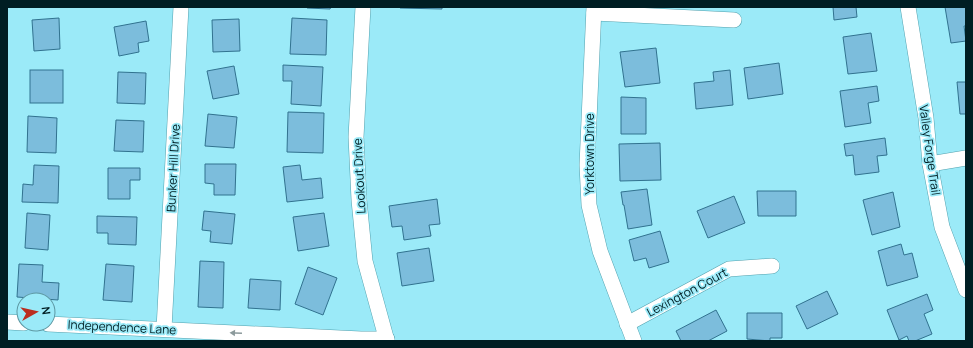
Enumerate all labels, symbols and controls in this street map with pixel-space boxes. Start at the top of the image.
street label: Valley Forge Trail [915,104,945,196]
street label: Yorktown Drive [581,113,598,195]
street label: Bunker Hill Drive [162,123,184,213]
street label: Lookout Drive [349,138,369,214]
street label: Lexington Court [644,263,731,320]
north arrow [16,292,56,332]
text: N [38,306,54,316]
street label: Independence Lane [67,316,177,338]
one-way arrow [229,330,242,336]

